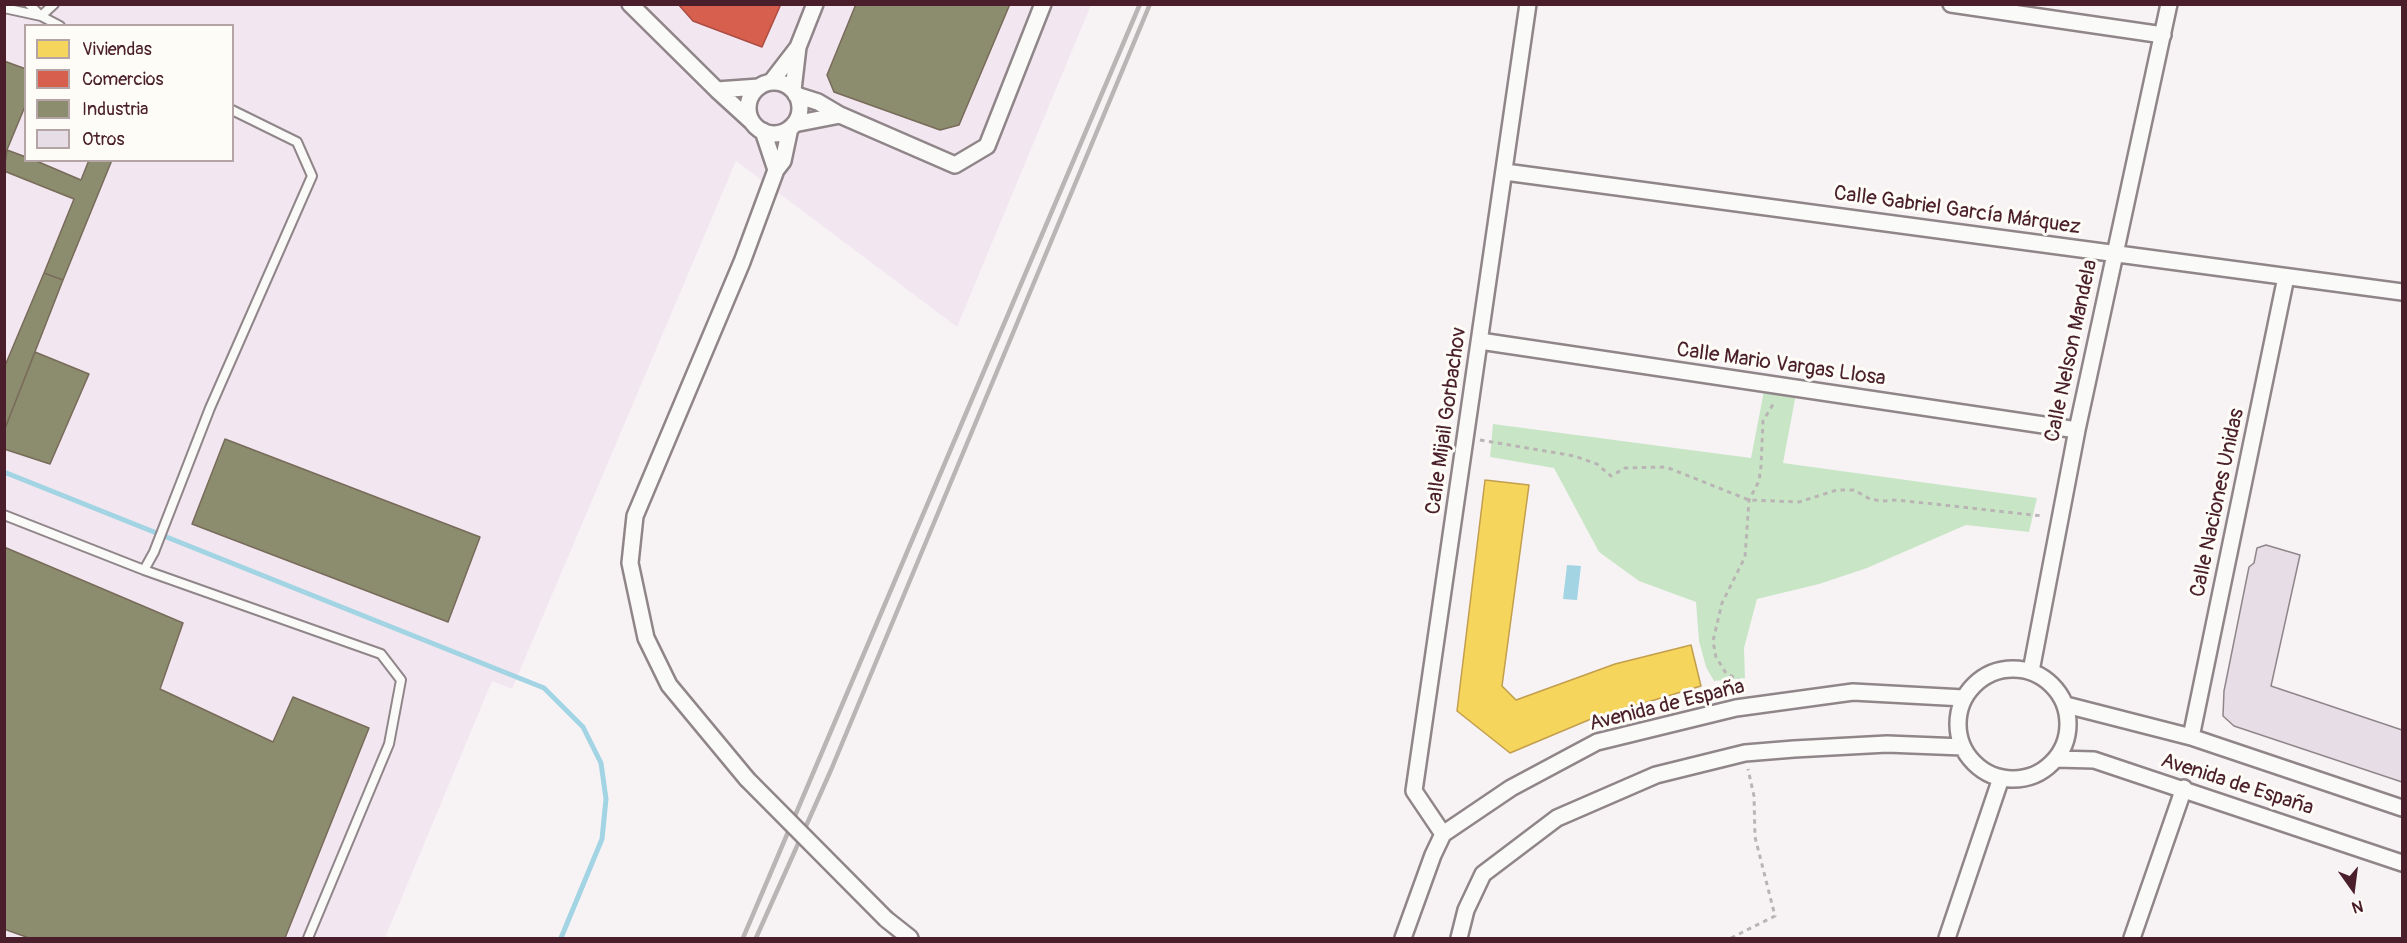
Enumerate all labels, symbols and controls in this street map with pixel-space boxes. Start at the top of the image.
legend [24,24,234,162]
text: Viviendas [82,38,152,61]
text: Comercios [82,68,164,91]
text: Industria [82,98,148,121]
text: Otros [82,128,124,151]
street label: Calle Gabriel García Márquez [1832,181,2082,241]
street label: Calle Nelson Mandela [2040,257,2104,445]
street label: Calle Mijail Gorbachov [1421,326,1473,516]
street label: Calle Mario Vargas Llosa [1675,338,1887,392]
street label: Calle Naciones Unidas [2186,406,2250,600]
street label: Avenida de España [1587,675,1747,737]
street label: Avenida de España [2157,748,2317,822]
north arrow [2323,859,2383,919]
text: N [2350,895,2365,917]

